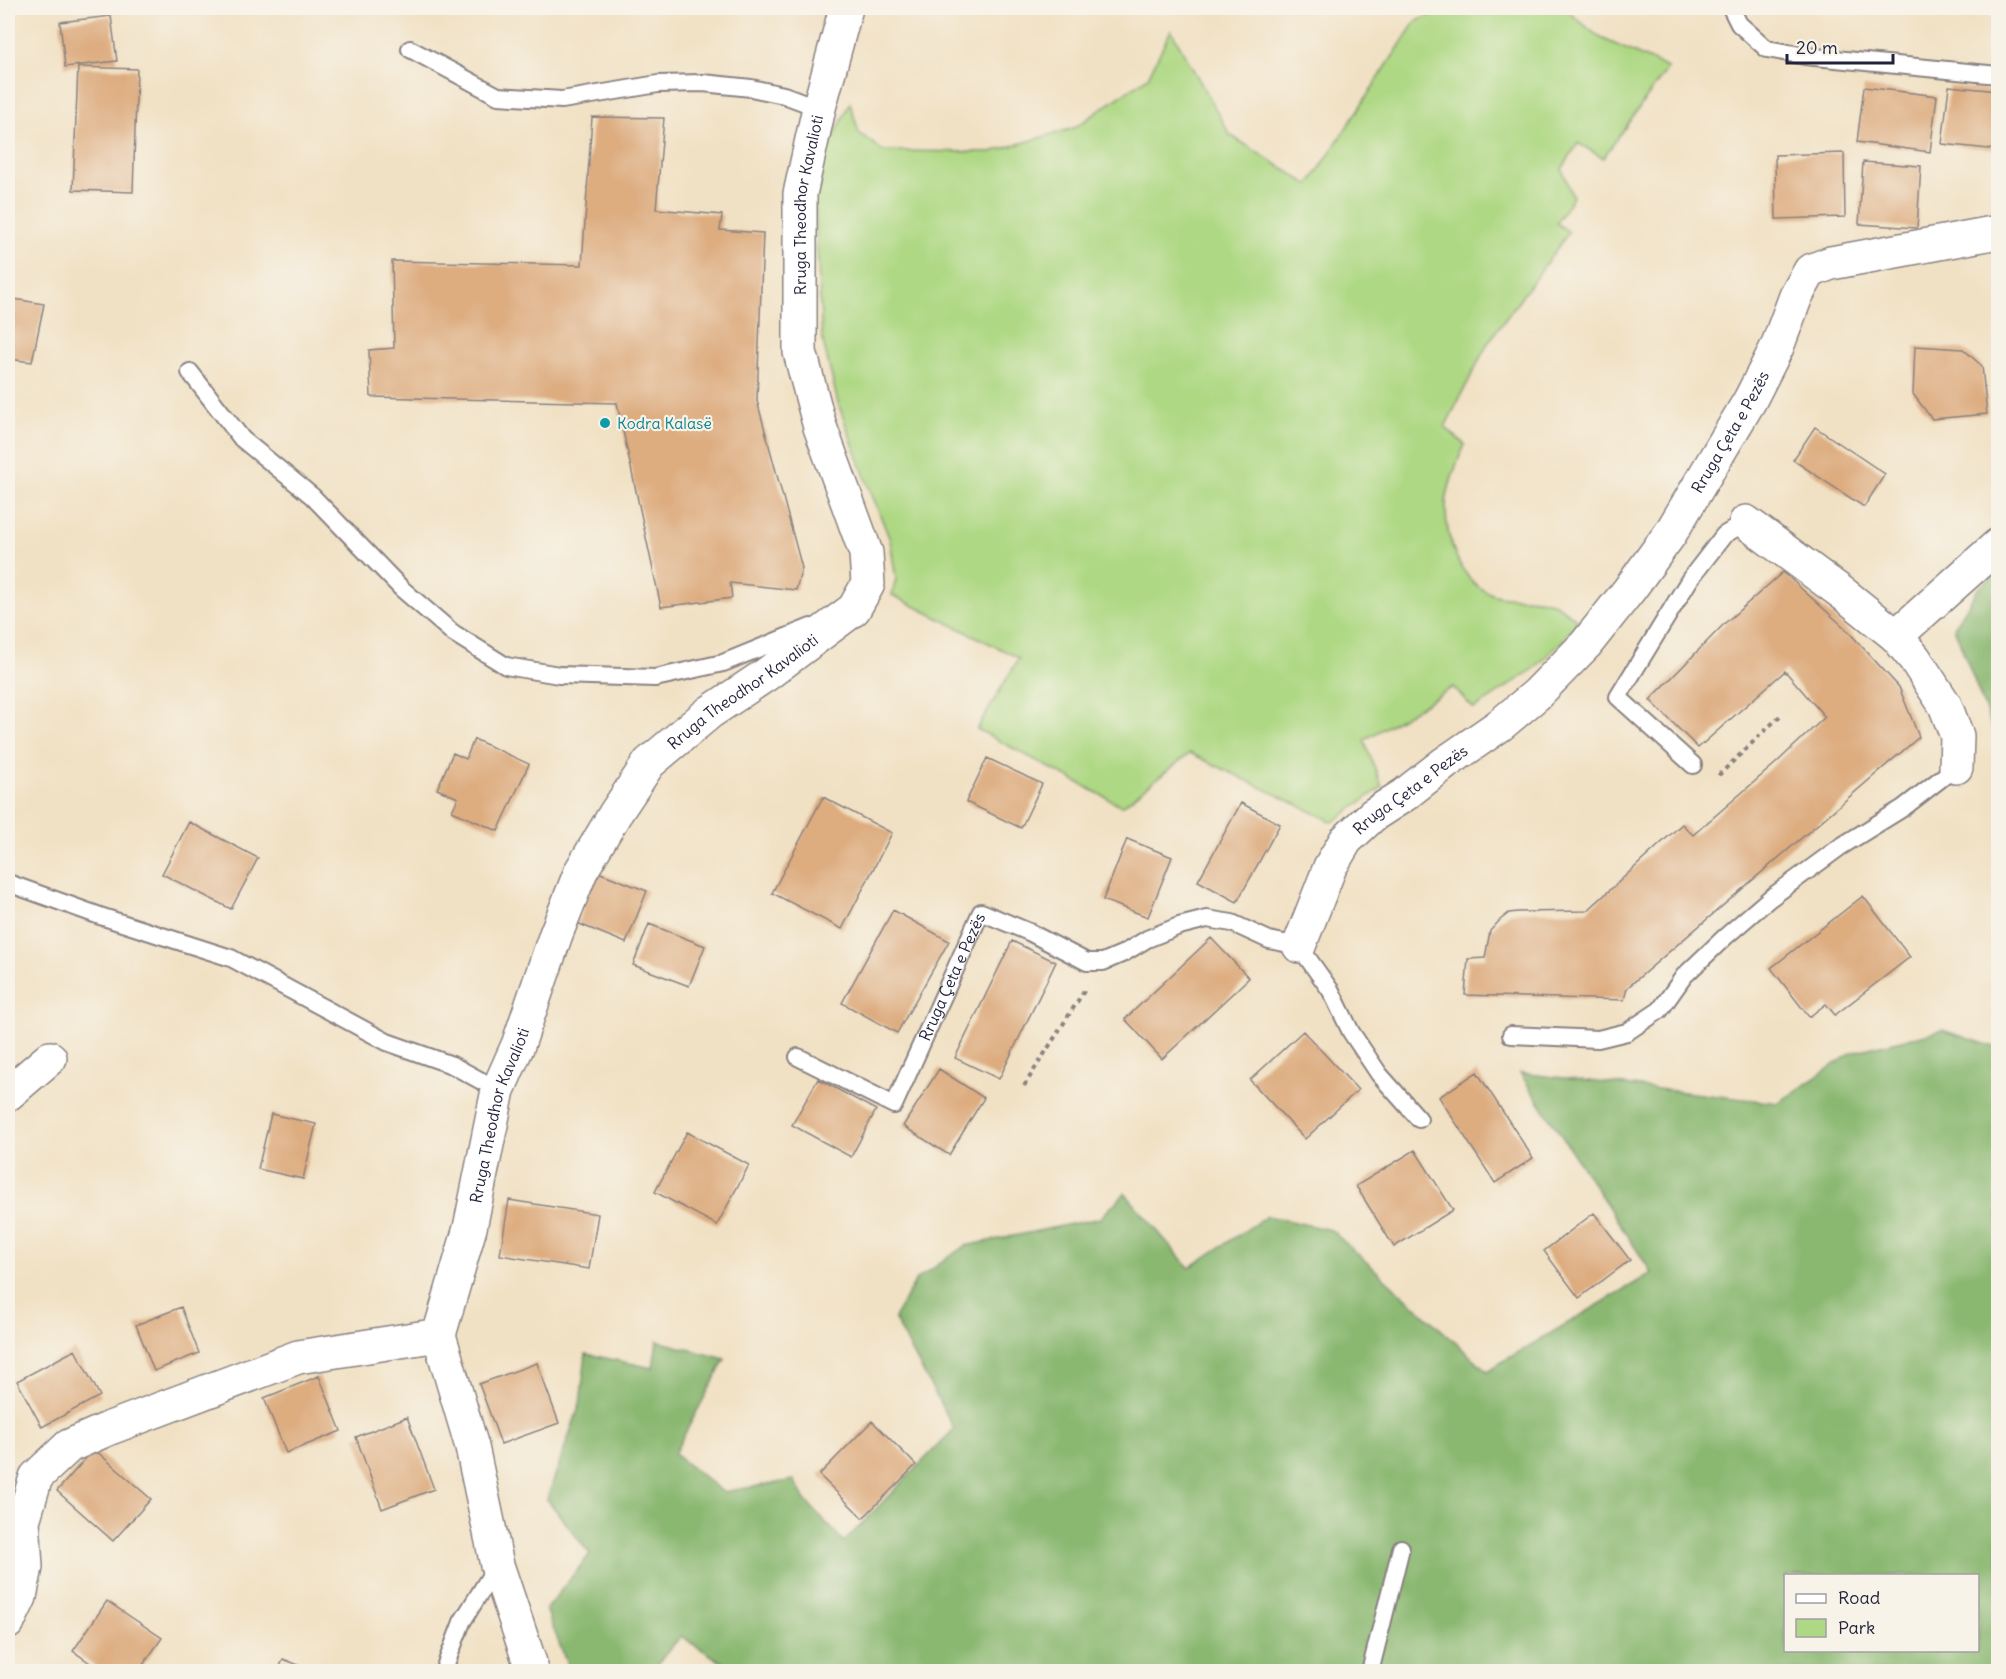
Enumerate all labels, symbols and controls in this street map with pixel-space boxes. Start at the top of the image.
scale bar [1787,27,1894,65]
text: 20 m [1796,36,1838,59]
street label: Rruga Theodhor Kavalioti [790,113,827,295]
street label: Rruga Çeta e Pezës [1687,367,1773,497]
place label: Kodra Kalasë [617,413,712,433]
marker: Kodra Kalasë [598,416,612,430]
street label: Rruga Theodhor Kavalioti [663,630,822,753]
street label: Rruga Çeta e Pezës [1349,741,1471,839]
street label: Rruga Çeta e Pezës [914,910,989,1044]
street label: Rruga Theodhor Kavalioti [465,1025,533,1205]
legend [1784,1574,1979,1652]
text: Road [1838,1586,1881,1609]
text: Park [1838,1616,1875,1639]

